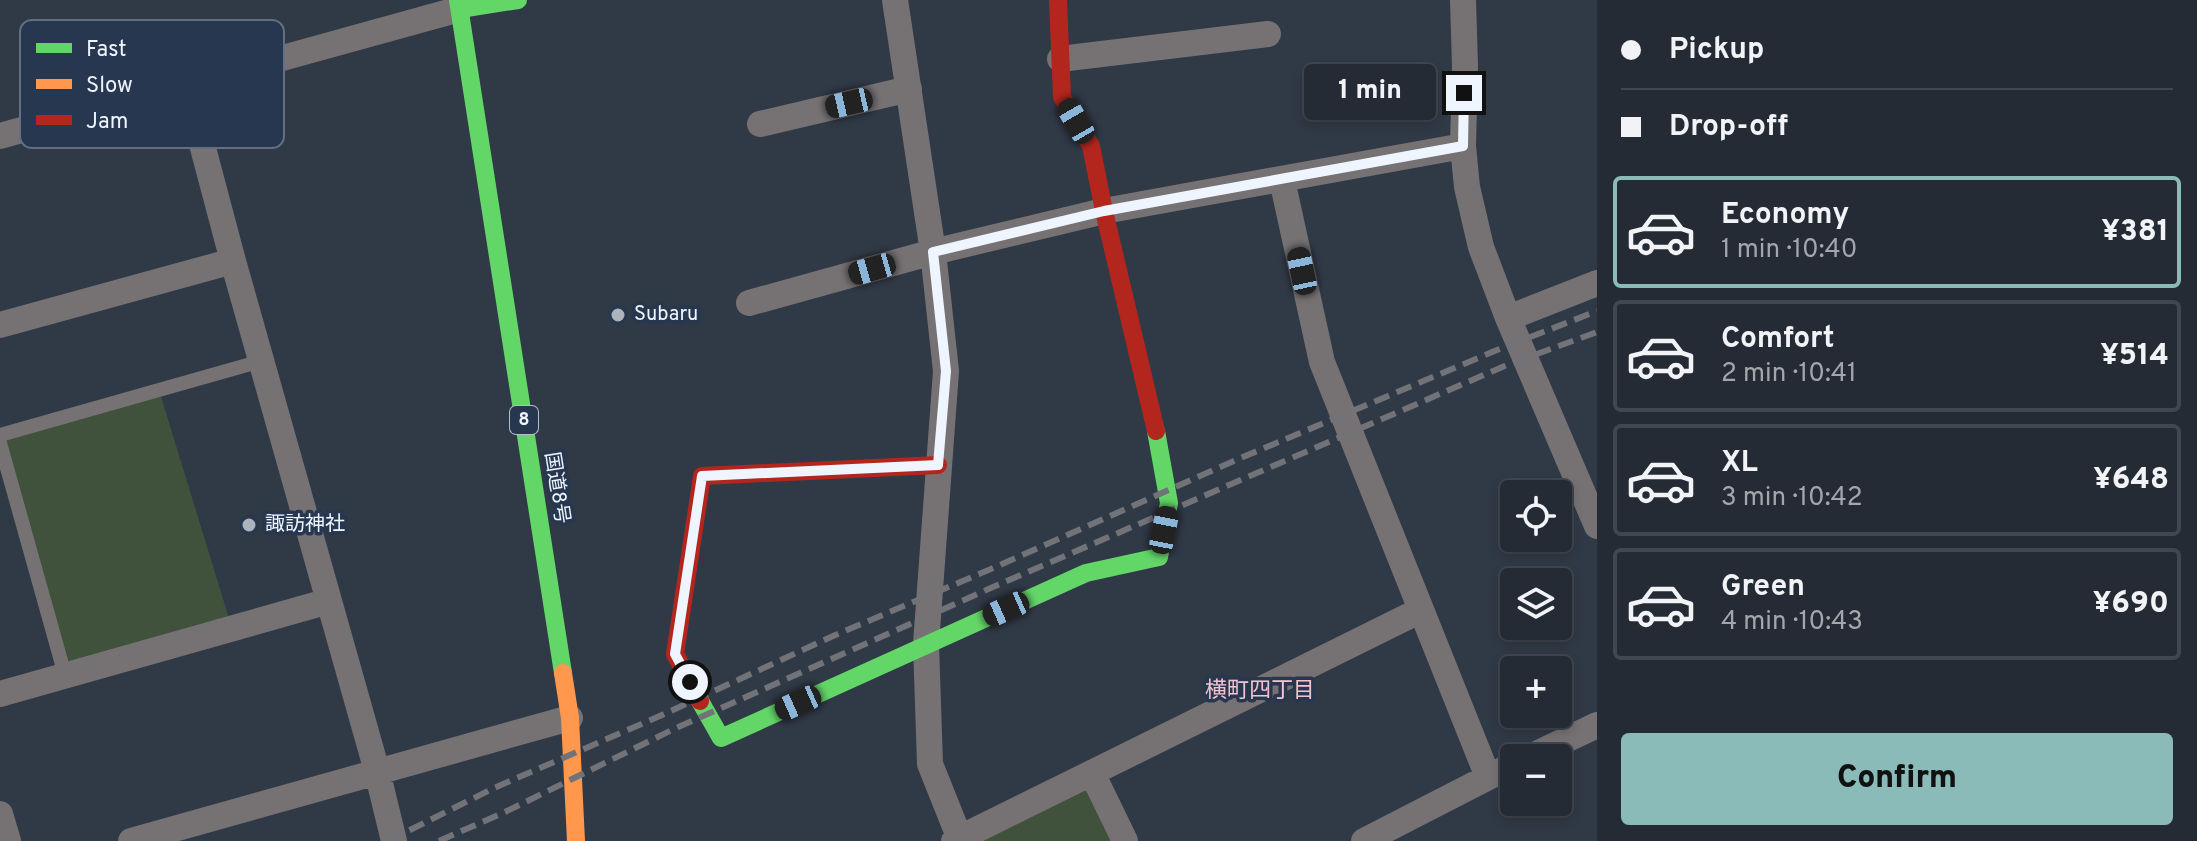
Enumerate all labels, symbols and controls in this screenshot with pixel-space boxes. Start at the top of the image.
legend [20,20,284,148]
text: Pickup [1669,32,1764,69]
text: Fast [86,37,127,64]
callout: 1 min [1304,65,1436,121]
text: Slow [86,73,133,100]
text: 1 min [1338,75,1402,108]
route end [1446,75,1482,111]
car [823,86,875,120]
car [1054,94,1098,148]
text: Jam [86,109,129,136]
text: Drop-off [1669,109,1788,146]
icon: car [1625,196,1697,268]
text: Economy [1721,197,1849,234]
text: ¥381 [2101,214,2169,251]
text: 1 min · 10:40 [1721,234,1857,267]
car [1285,245,1319,297]
car [846,251,898,287]
place label: Subaru [634,302,698,328]
marker: Subaru [609,306,627,324]
icon: car [1625,320,1697,392]
text: Comfort [1721,321,1834,358]
text: ¥514 [2100,338,2169,375]
text: 2 min · 10:41 [1721,358,1857,391]
road number: 8 [510,406,538,434]
icon: car [1625,444,1697,516]
text: XL [1721,445,1758,482]
street label: 国道8号 [538,450,574,526]
text: ¥648 [2093,462,2169,499]
map controls [1500,480,1572,816]
button: locate [1500,480,1572,552]
text: 3 min · 10:42 [1721,482,1863,515]
car [1148,504,1180,556]
place label: 諏訪神社 [265,512,345,538]
marker: 諏訪神社 [240,516,258,534]
button: layers [1500,568,1572,640]
icon: car [1625,568,1697,640]
text: Green [1721,569,1805,606]
text: ¥690 [2093,586,2169,623]
car [979,588,1033,630]
text: 4 min · 10:43 [1721,606,1863,639]
button: + [1500,656,1572,728]
route start [672,664,708,700]
district label: 横町四丁目 [1205,678,1315,705]
car [771,682,825,724]
button: Confirm [1621,733,2173,825]
button: − [1500,744,1572,816]

